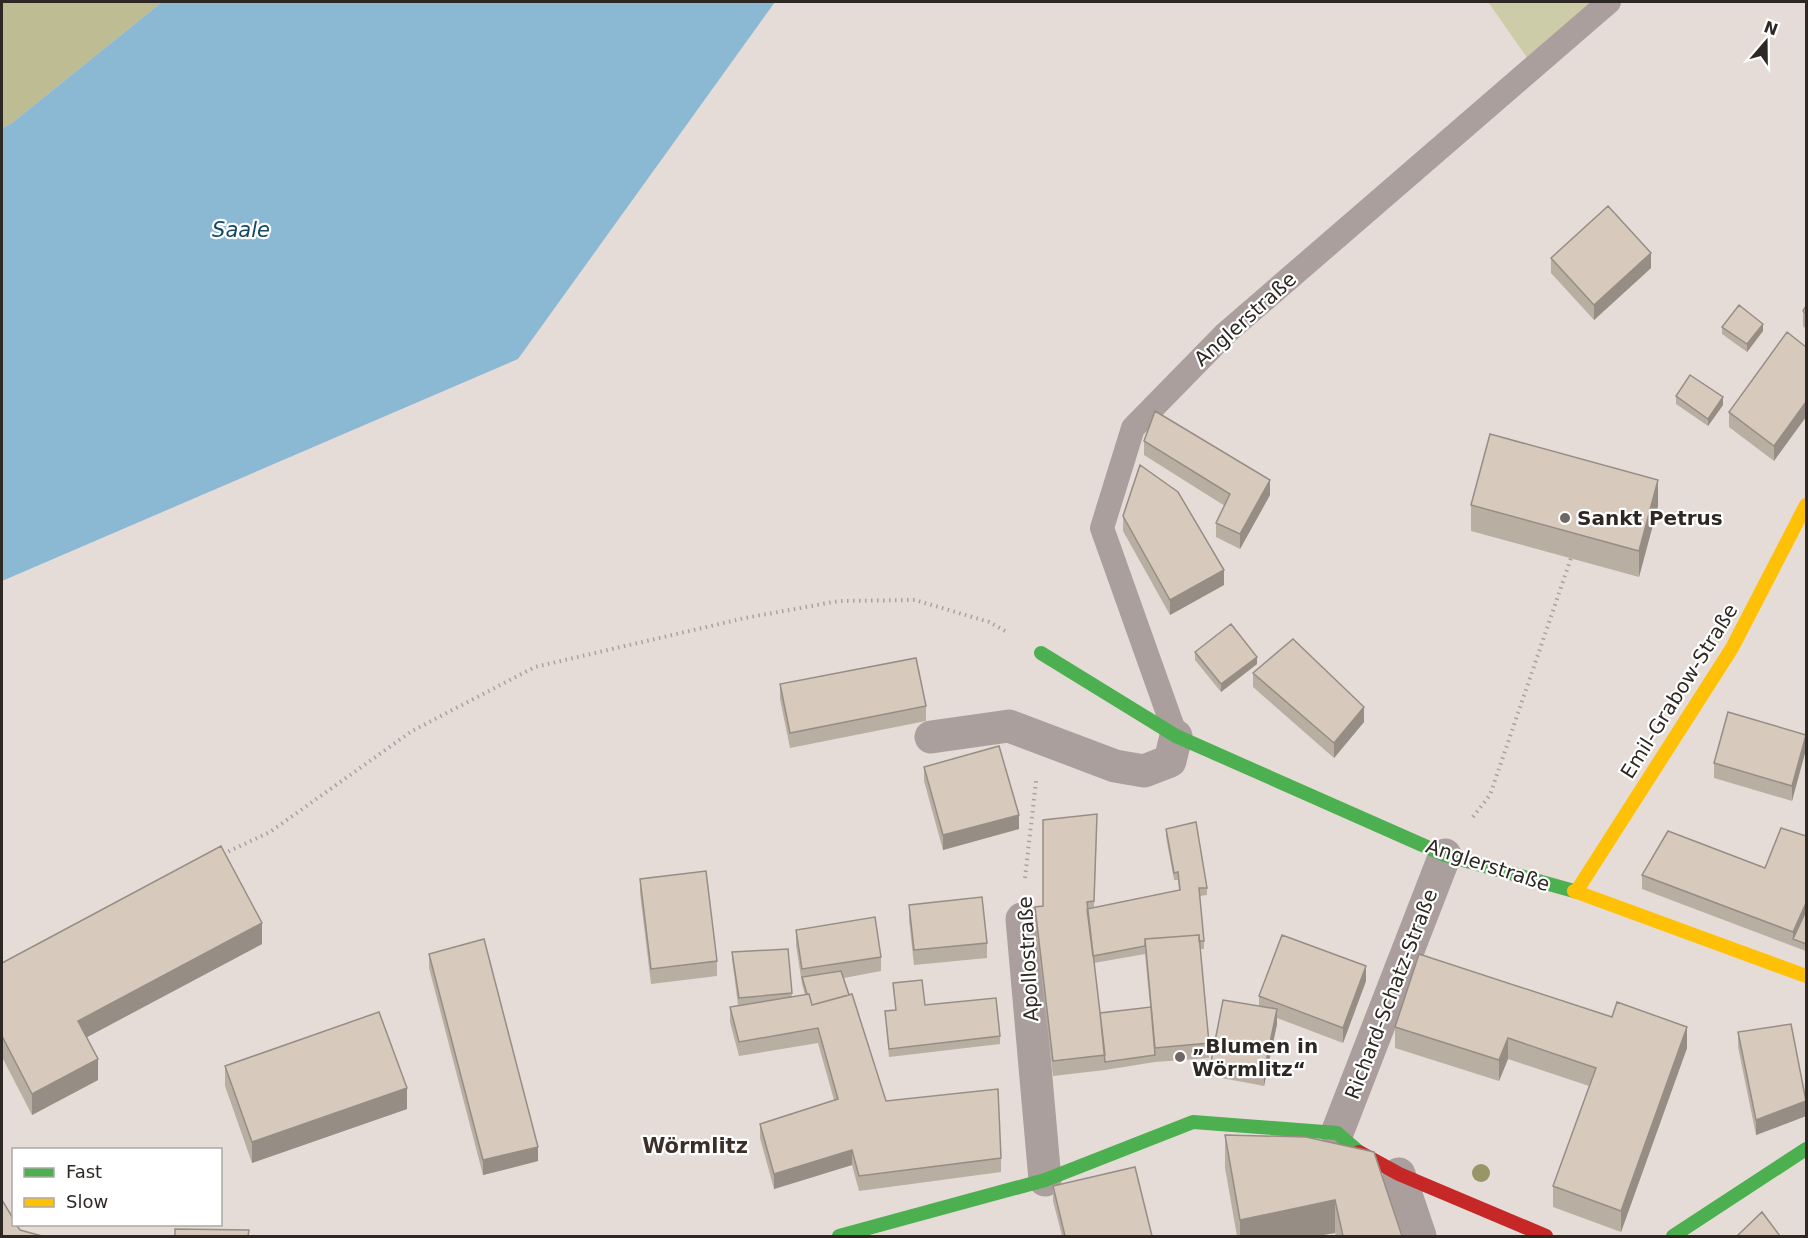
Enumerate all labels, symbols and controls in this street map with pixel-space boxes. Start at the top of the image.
north arrow [1736,12,1796,72]
text: N [1761,17,1781,40]
water label: Saale [212,218,270,242]
street label: Anglerstraße [1189,267,1301,371]
place label: Sankt Petrus [1577,506,1723,530]
marker: Sankt Petrus [1558,511,1572,525]
street label: Emil-Grabow-Straße [1615,599,1743,783]
street label: Anglerstraße [1423,834,1553,896]
street label: Richard-Schatz-Straße [1340,885,1442,1103]
street label: Apollostraße [1013,896,1043,1022]
place label: „Blumen in Wörmlitz“ [1192,1034,1318,1081]
marker: „Blumen in Wörmlitz“ [1173,1050,1187,1064]
district label: Wörmlitz [642,1134,748,1158]
legend [12,1148,222,1226]
text: Fast [66,1161,102,1182]
text: Slow [66,1191,108,1212]

